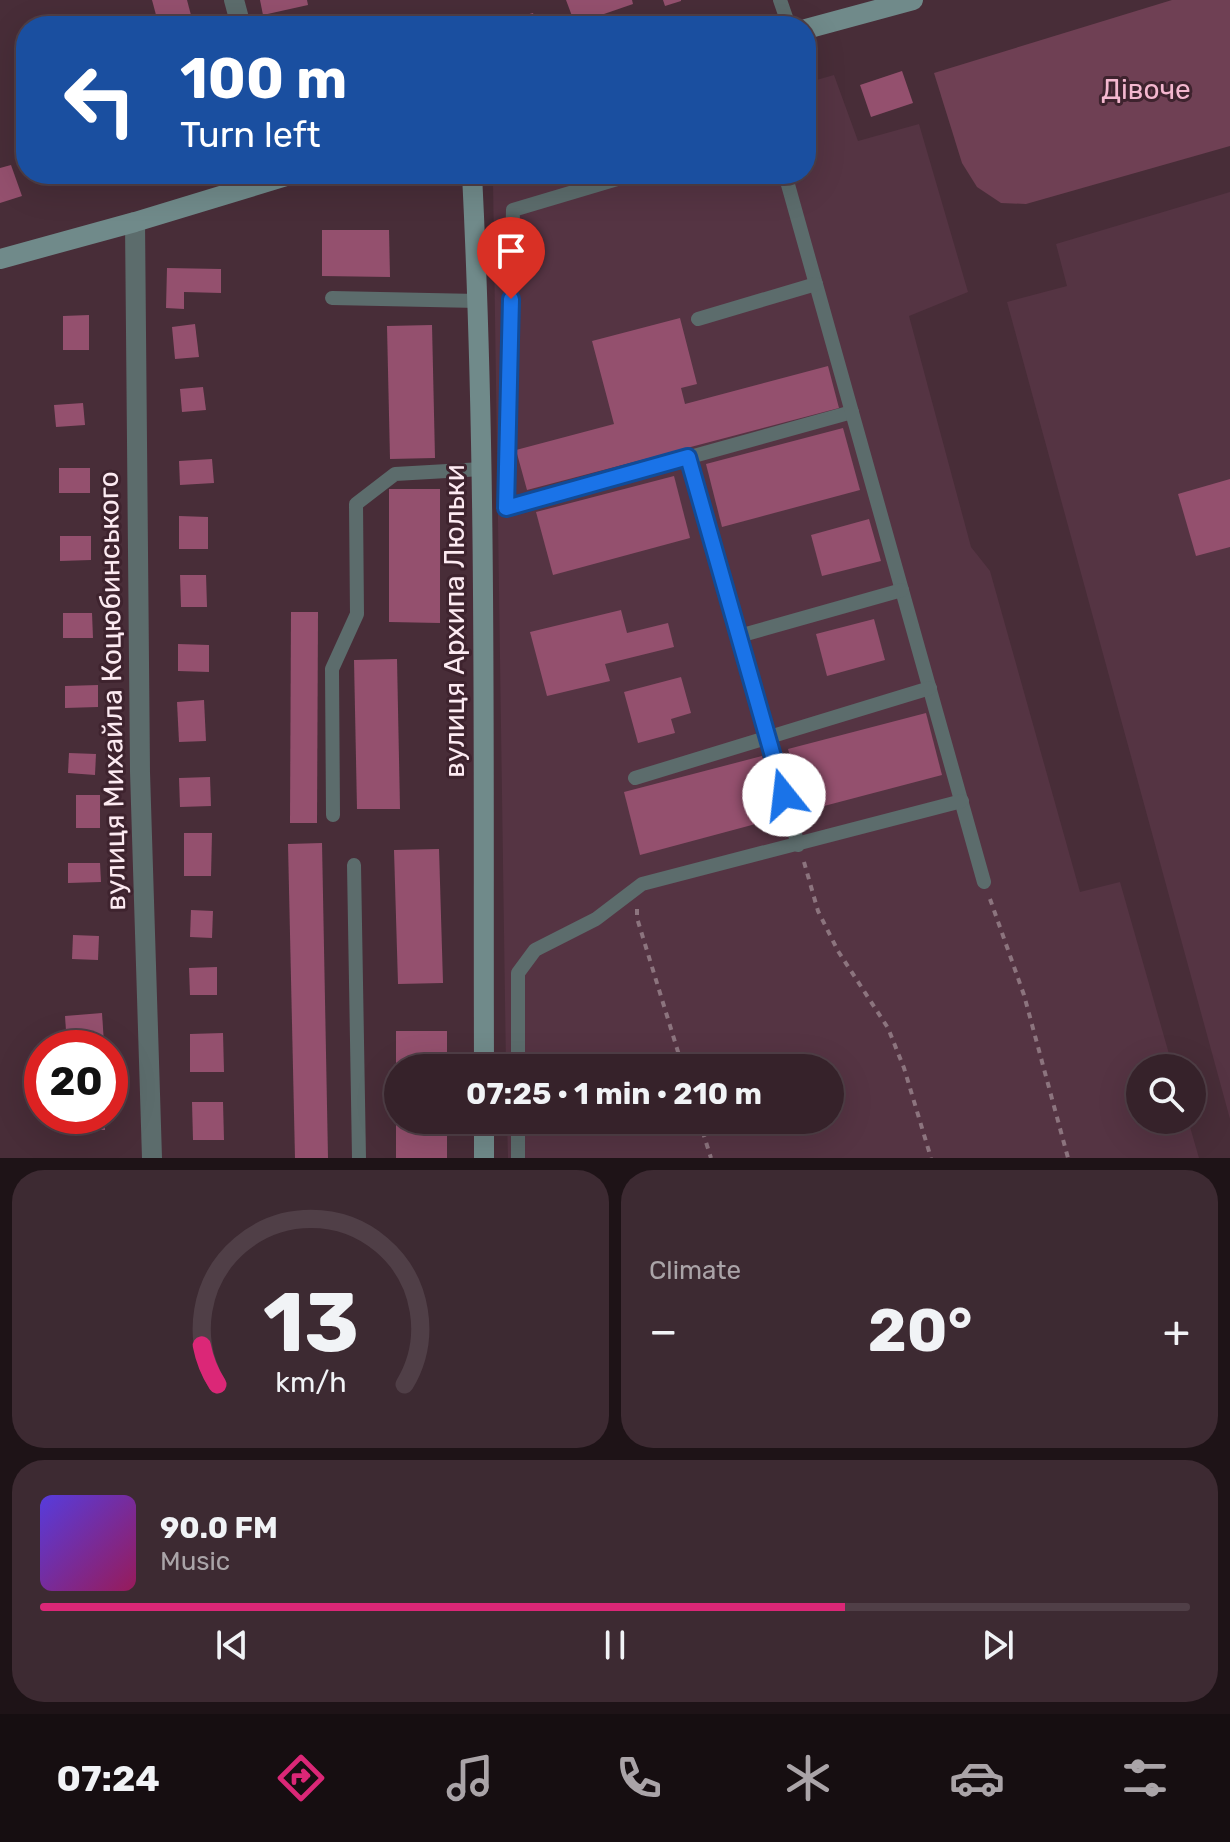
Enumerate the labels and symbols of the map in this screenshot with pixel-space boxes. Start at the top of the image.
park label: Дівоче [1101,73,1191,106]
pin [477,217,545,299]
street label: вулиця Архипа Люльки [438,464,471,778]
street label: вулиця Михайла Коцюбинського [92,471,132,911]
position arrow [742,753,826,837]
speed limit sign: 20 [24,1030,128,1134]

